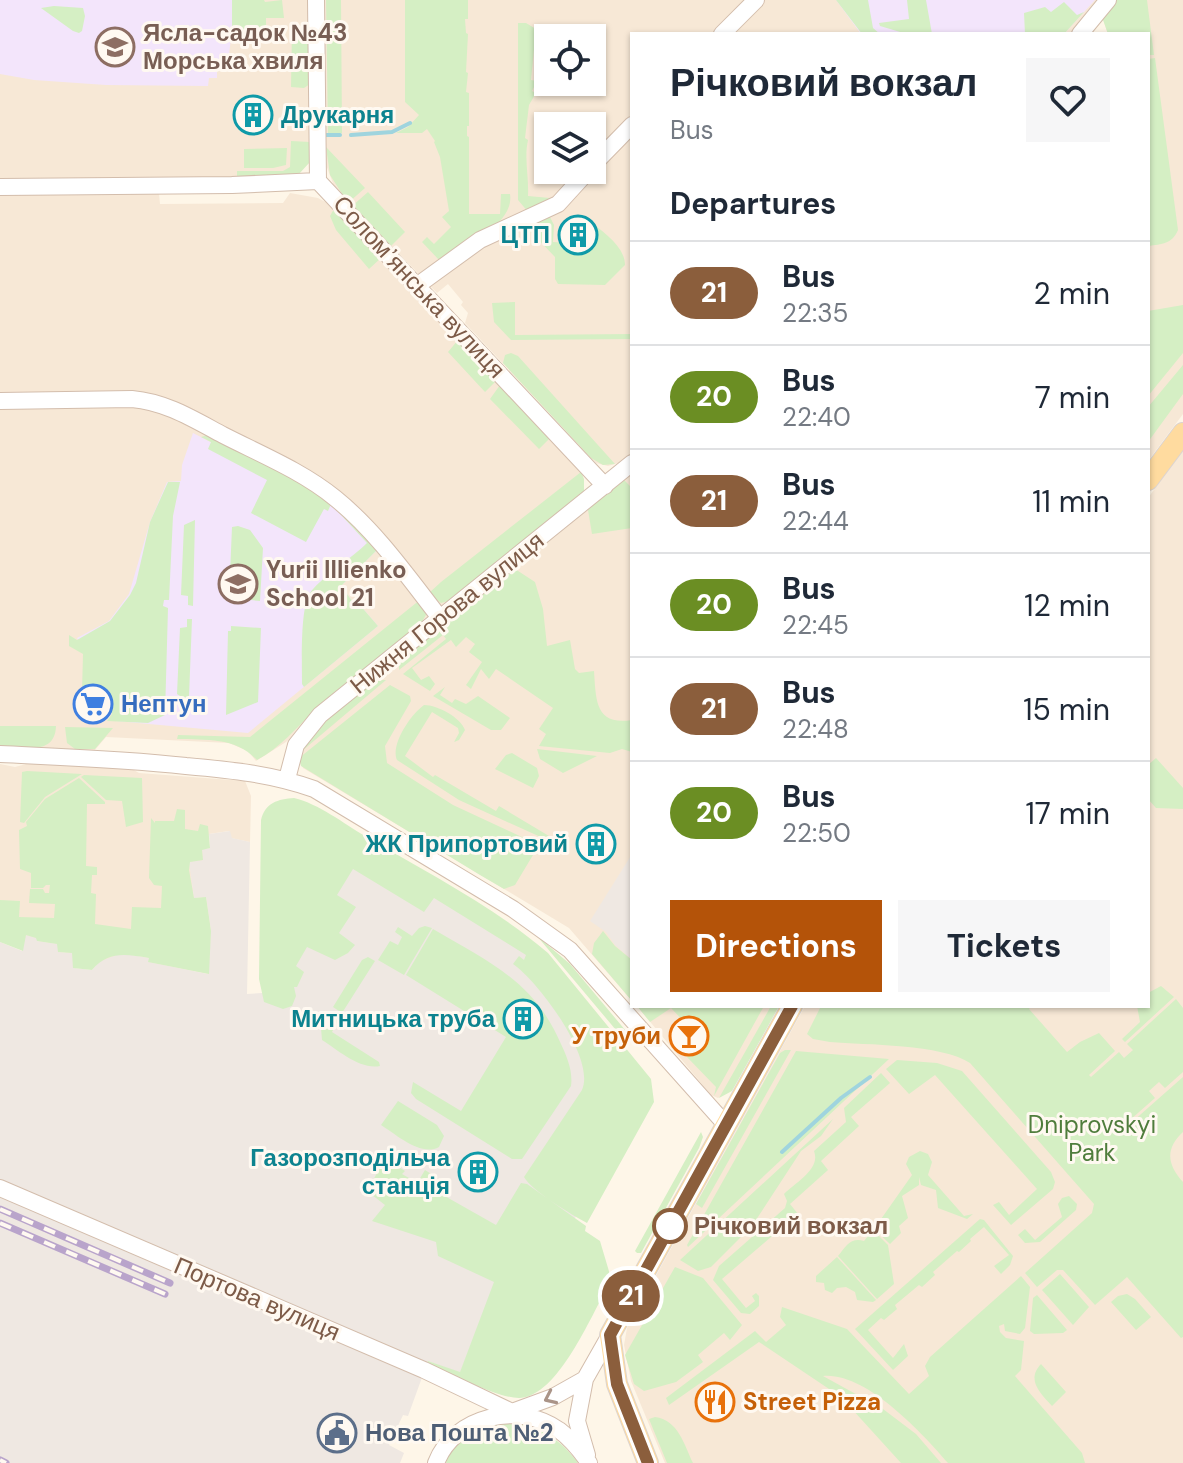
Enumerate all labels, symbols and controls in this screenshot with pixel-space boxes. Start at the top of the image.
place label: Ясла-садок №43 Морська хвиля [143,17,347,76]
map controls [534,24,606,184]
button: locate [534,24,606,96]
school or university icon: Ясла-садок №43 Морська хвиля [94,26,136,68]
text: Річковий вокзал [670,58,977,108]
button: heart [1026,58,1110,142]
building icon: Друкарня [232,94,274,136]
place label: Друкарня [281,99,394,130]
button: layers [534,112,606,184]
text: Bus [670,113,714,147]
text: Departures [670,184,836,223]
street label: Соломʼянська вулиця [327,189,512,385]
building icon: ЦТП [557,214,599,256]
place label: ЦТП [501,219,550,250]
text: Bus [782,257,836,296]
text: 21 [701,274,727,311]
text: 2 min [1034,274,1110,313]
text: 22:35 [782,296,848,330]
text: Bus [782,361,836,400]
text: 20 [696,378,732,415]
text: 7 min [1035,378,1110,417]
text: 22:40 [782,400,851,434]
text: Bus [782,465,836,504]
text: 21 [701,482,727,519]
text: 11 min [1032,482,1110,521]
text: 22:44 [782,504,849,538]
street label: Нижня Горова вулиця [343,525,550,700]
place label: Yurii Illienko School 21 [266,554,407,613]
school or university icon: Yurii Illienko School 21 [217,563,259,605]
text: Bus [782,569,836,608]
text: 20 [696,586,732,623]
text: 12 min [1024,586,1110,625]
text: 22:45 [782,608,849,642]
text: Bus [782,673,836,712]
supermarket icon: Нептун [72,683,114,725]
place label: Нептун [121,688,206,719]
text: 21 [701,690,727,727]
text: 15 min [1023,690,1110,729]
text: 22:48 [782,712,849,746]
text: Bus [782,777,836,816]
text: 20 [696,794,732,831]
text: 17 min [1025,794,1110,833]
text: 22:50 [782,816,851,850]
building icon: ЖК Припортовий [575,823,617,865]
place label: ЖК Припортовий [364,828,568,859]
button: Directions [670,900,882,992]
button: Tickets [898,900,1110,992]
building icon: Митницька труба [502,998,544,1040]
place label: Митницька труба [291,1003,496,1034]
bar icon: У труби [668,1015,710,1057]
place label: У труби [571,1020,661,1051]
park label: Dniprovskyi Park [1028,1109,1156,1168]
place label: Газорозподільча станція [250,1142,451,1201]
building icon: Газорозподільча станція [457,1151,499,1193]
marker: Річковий вокзал [653,1209,687,1243]
place label: Річковий вокзал [694,1210,888,1241]
street label: Портова вулиця [169,1250,345,1347]
line badge: 21 [595,1270,667,1322]
text: 21 [618,1277,644,1314]
restaurant icon: Street Pizza [694,1381,736,1423]
place label: Street Pizza [743,1386,881,1417]
one-way arrow [543,1388,558,1404]
public building icon: Нова Пошта №2 [316,1412,358,1454]
place label: Нова Пошта №2 [365,1417,554,1448]

